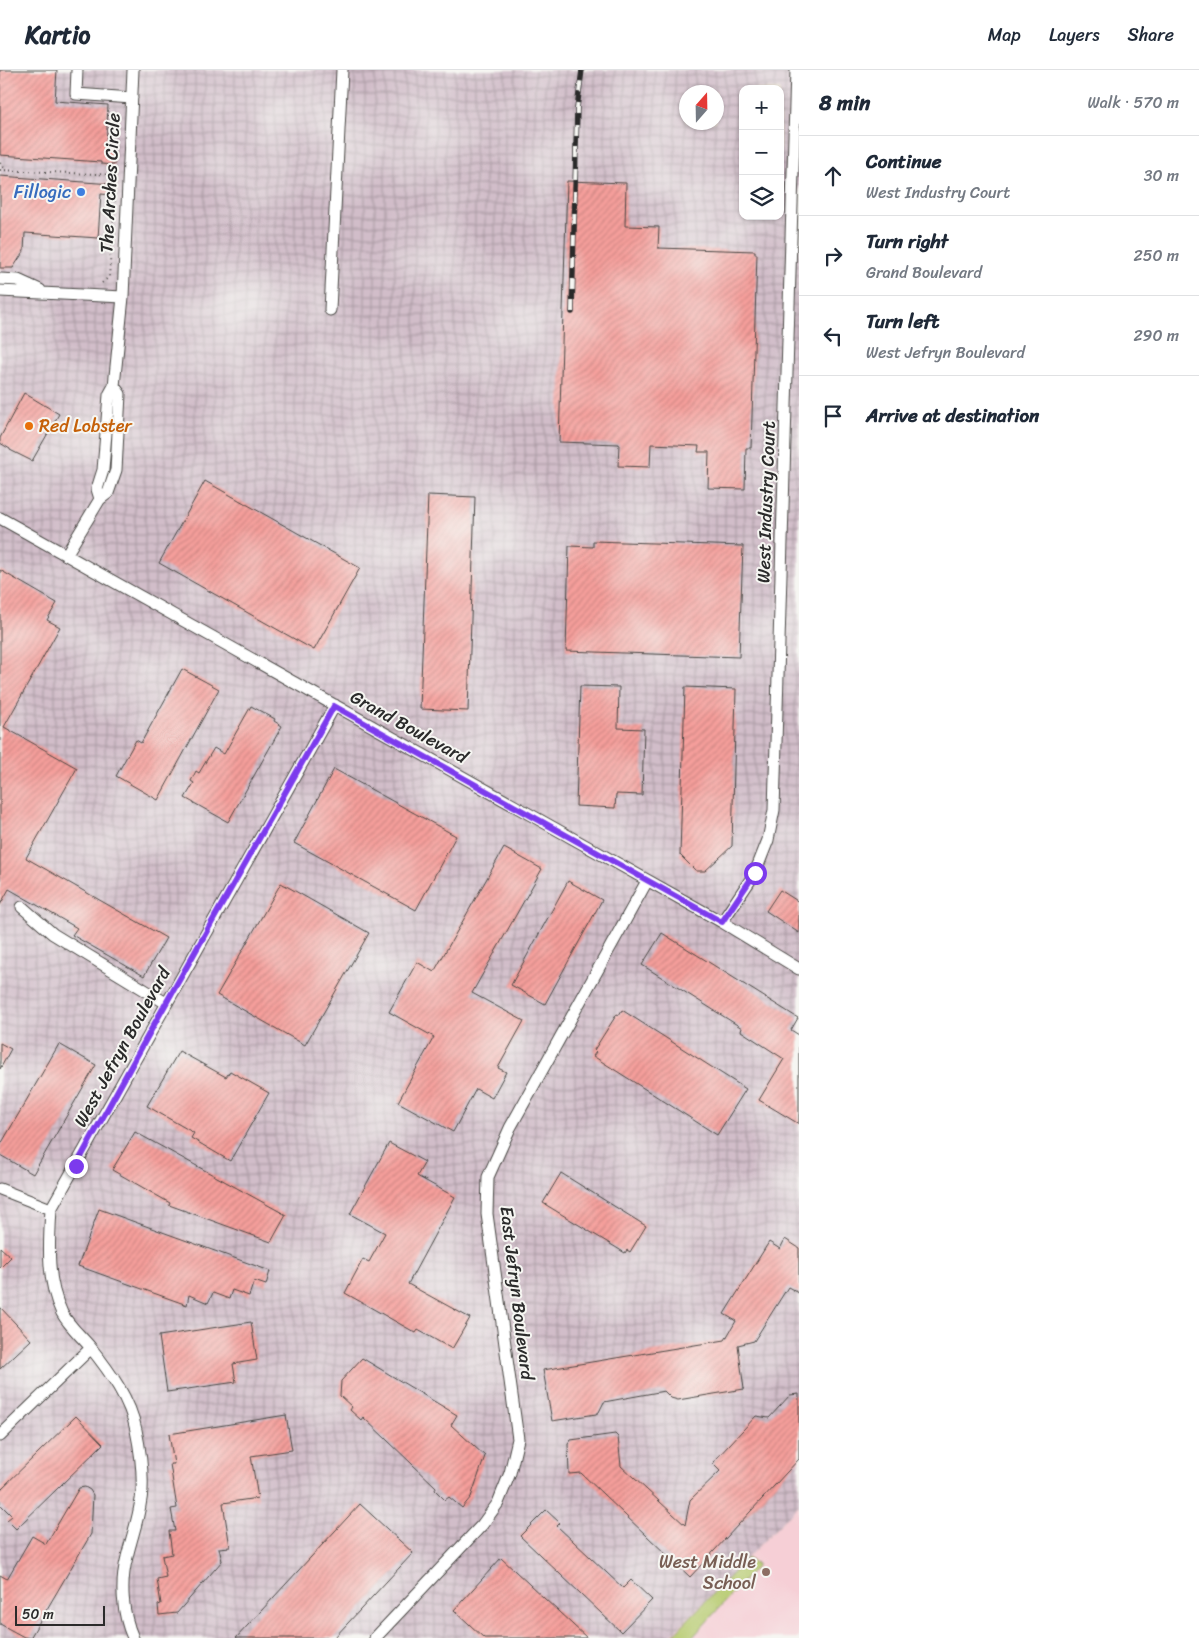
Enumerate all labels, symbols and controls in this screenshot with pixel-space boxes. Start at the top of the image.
text: Kartio [25,14,90,56]
text: Map [988,19,1021,51]
text: Layers [1049,19,1100,51]
text: Share [1128,19,1174,51]
text: 8 min [819,84,870,122]
north arrow [679,85,724,130]
map controls [739,85,784,220]
button: + [739,85,784,130]
text: Walk · 570 m [1087,88,1179,117]
street label: The Arches Circle [90,112,130,254]
button: − [739,130,784,175]
text: Continue [866,145,942,178]
text: 30 m [1144,161,1179,190]
icon: ahead [819,162,847,190]
button: layers [739,175,784,220]
place label: Fillogic [14,176,71,208]
text: West Industry Court [866,178,1010,207]
marker: Fillogic [75,186,87,198]
text: Turn right [866,225,948,258]
text: 250 m [1133,241,1179,270]
icon: right [819,242,847,270]
text: Grand Boulevard [866,258,982,287]
text: Turn left [866,305,939,338]
text: 290 m [1133,321,1179,350]
icon: left [819,322,847,350]
text: West Jefryn Boulevard [866,338,1025,367]
text: Arrive at destination [866,399,1039,432]
icon: arrive [819,402,847,430]
place label: Red Lobster [39,410,133,442]
marker: Red Lobster [23,420,35,432]
street label: West Industry Court [747,420,785,584]
street label: Grand Boulevard [344,681,475,773]
route start [744,862,767,885]
street label: West Jefryn Boulevard [65,960,180,1133]
route end [65,1155,88,1178]
street label: East Jefryn Boulevard [490,1204,544,1383]
place label: West Middle School [659,1546,757,1599]
marker: West Middle School [760,1566,772,1578]
text: 50 m [22,1602,54,1627]
scale bar [15,1603,105,1626]

